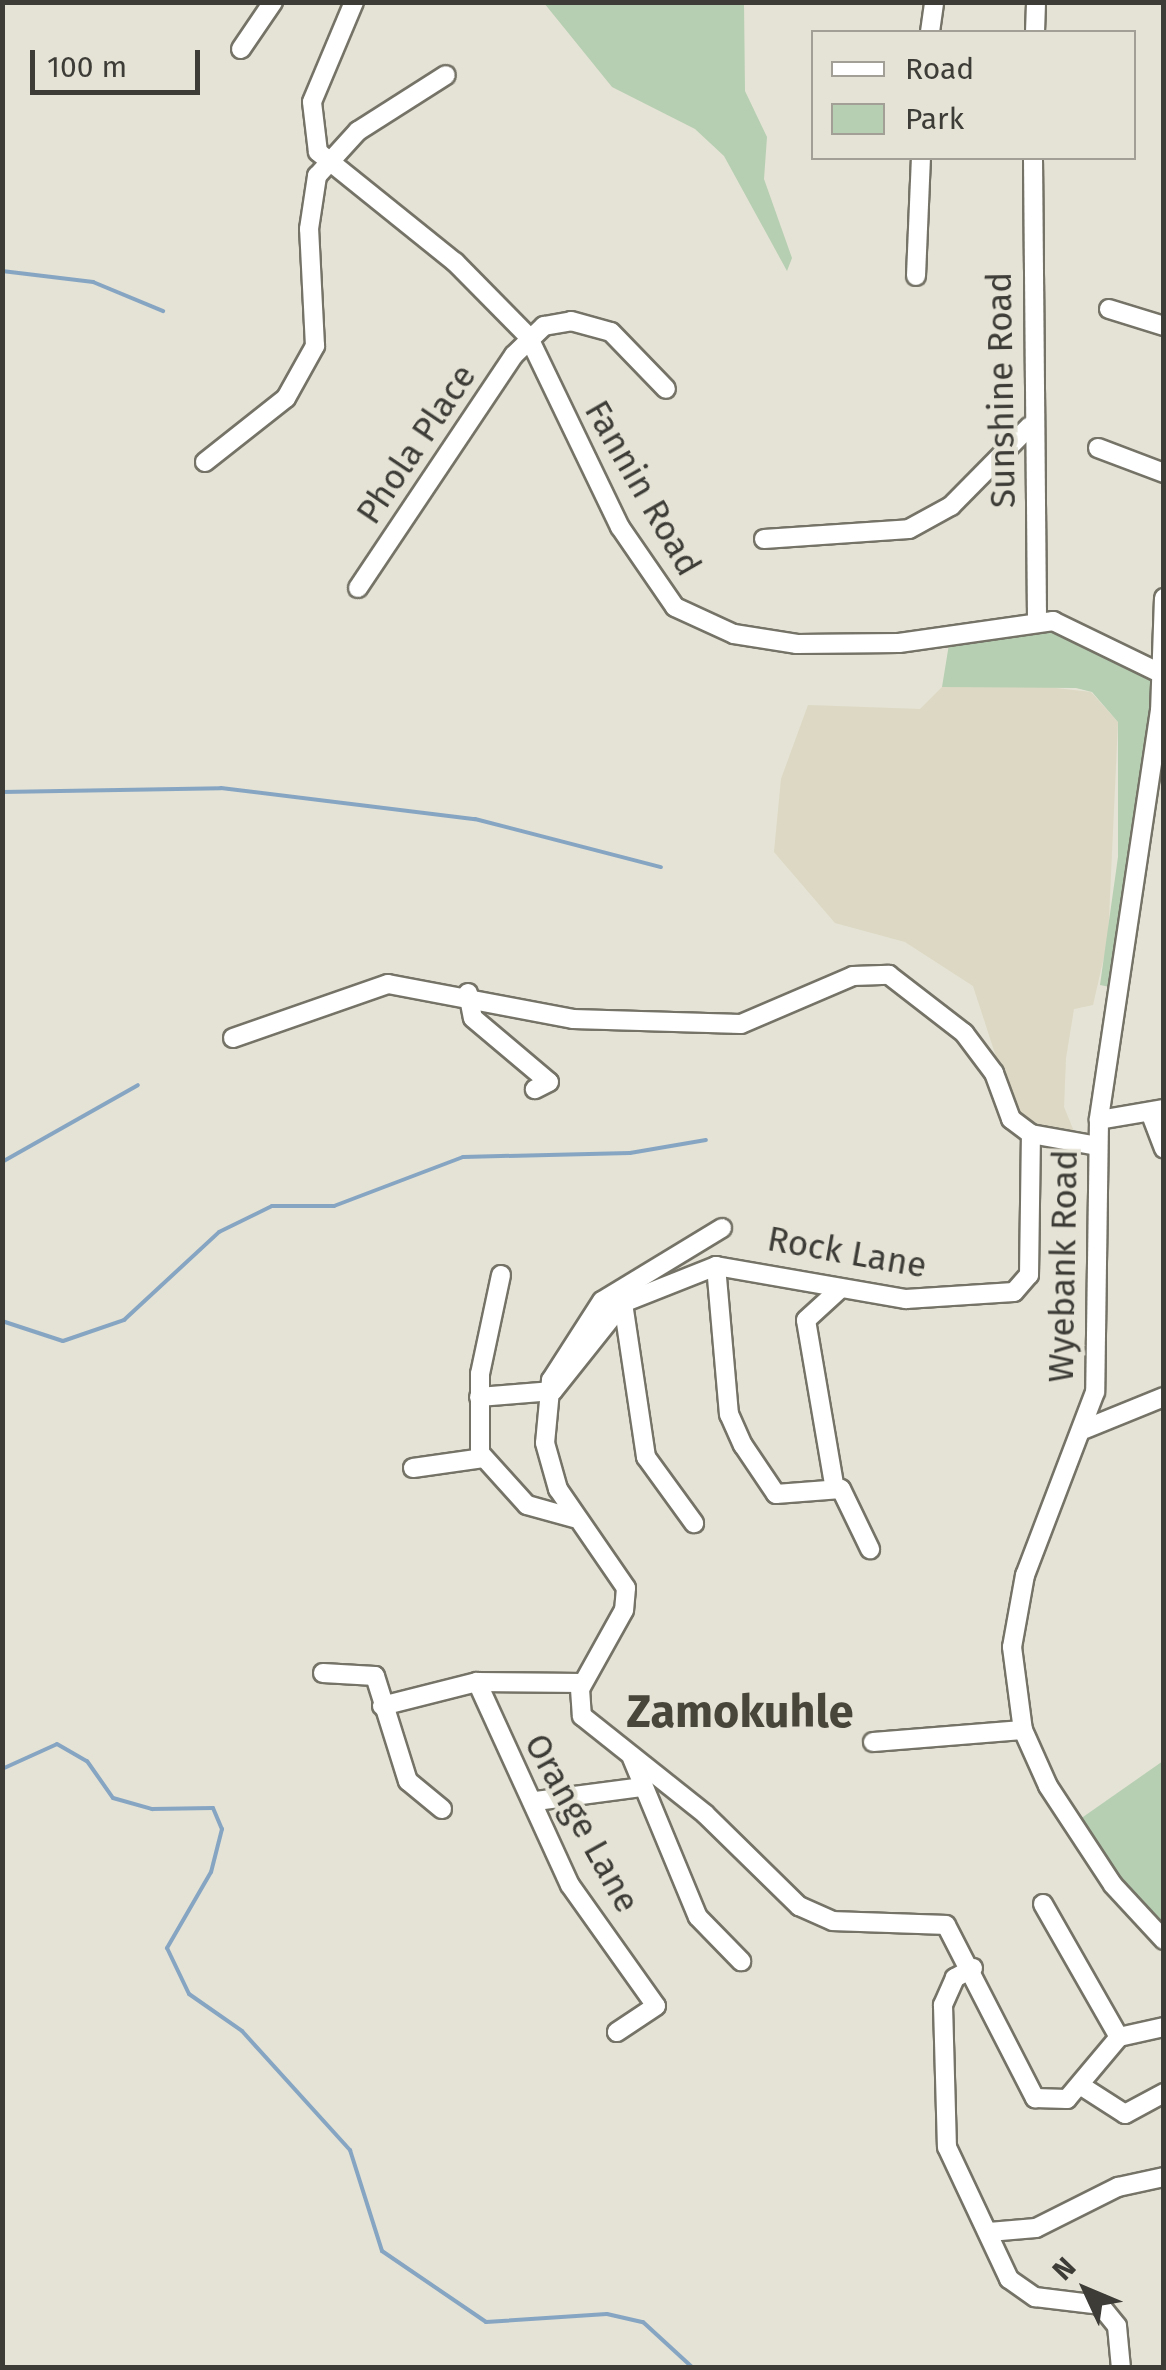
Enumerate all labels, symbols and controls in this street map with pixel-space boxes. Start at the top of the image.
scale bar [35,30,205,92]
legend [811,30,1136,160]
text: 100 m [47,49,127,85]
text: Road [905,51,974,87]
text: Park [905,101,964,137]
street label: Sunshine Road [978,272,1024,508]
street label: Phola Place [347,356,485,532]
street label: Fannin Road [576,393,710,583]
street label: Wyebank Road [1040,1149,1086,1383]
street label: Rock Lane [764,1217,930,1287]
district label: Zamokuhle [626,1686,854,1740]
street label: Orange Lane [516,1726,648,1920]
north arrow [1036,2240,1136,2340]
text: N [1046,2251,1082,2287]

